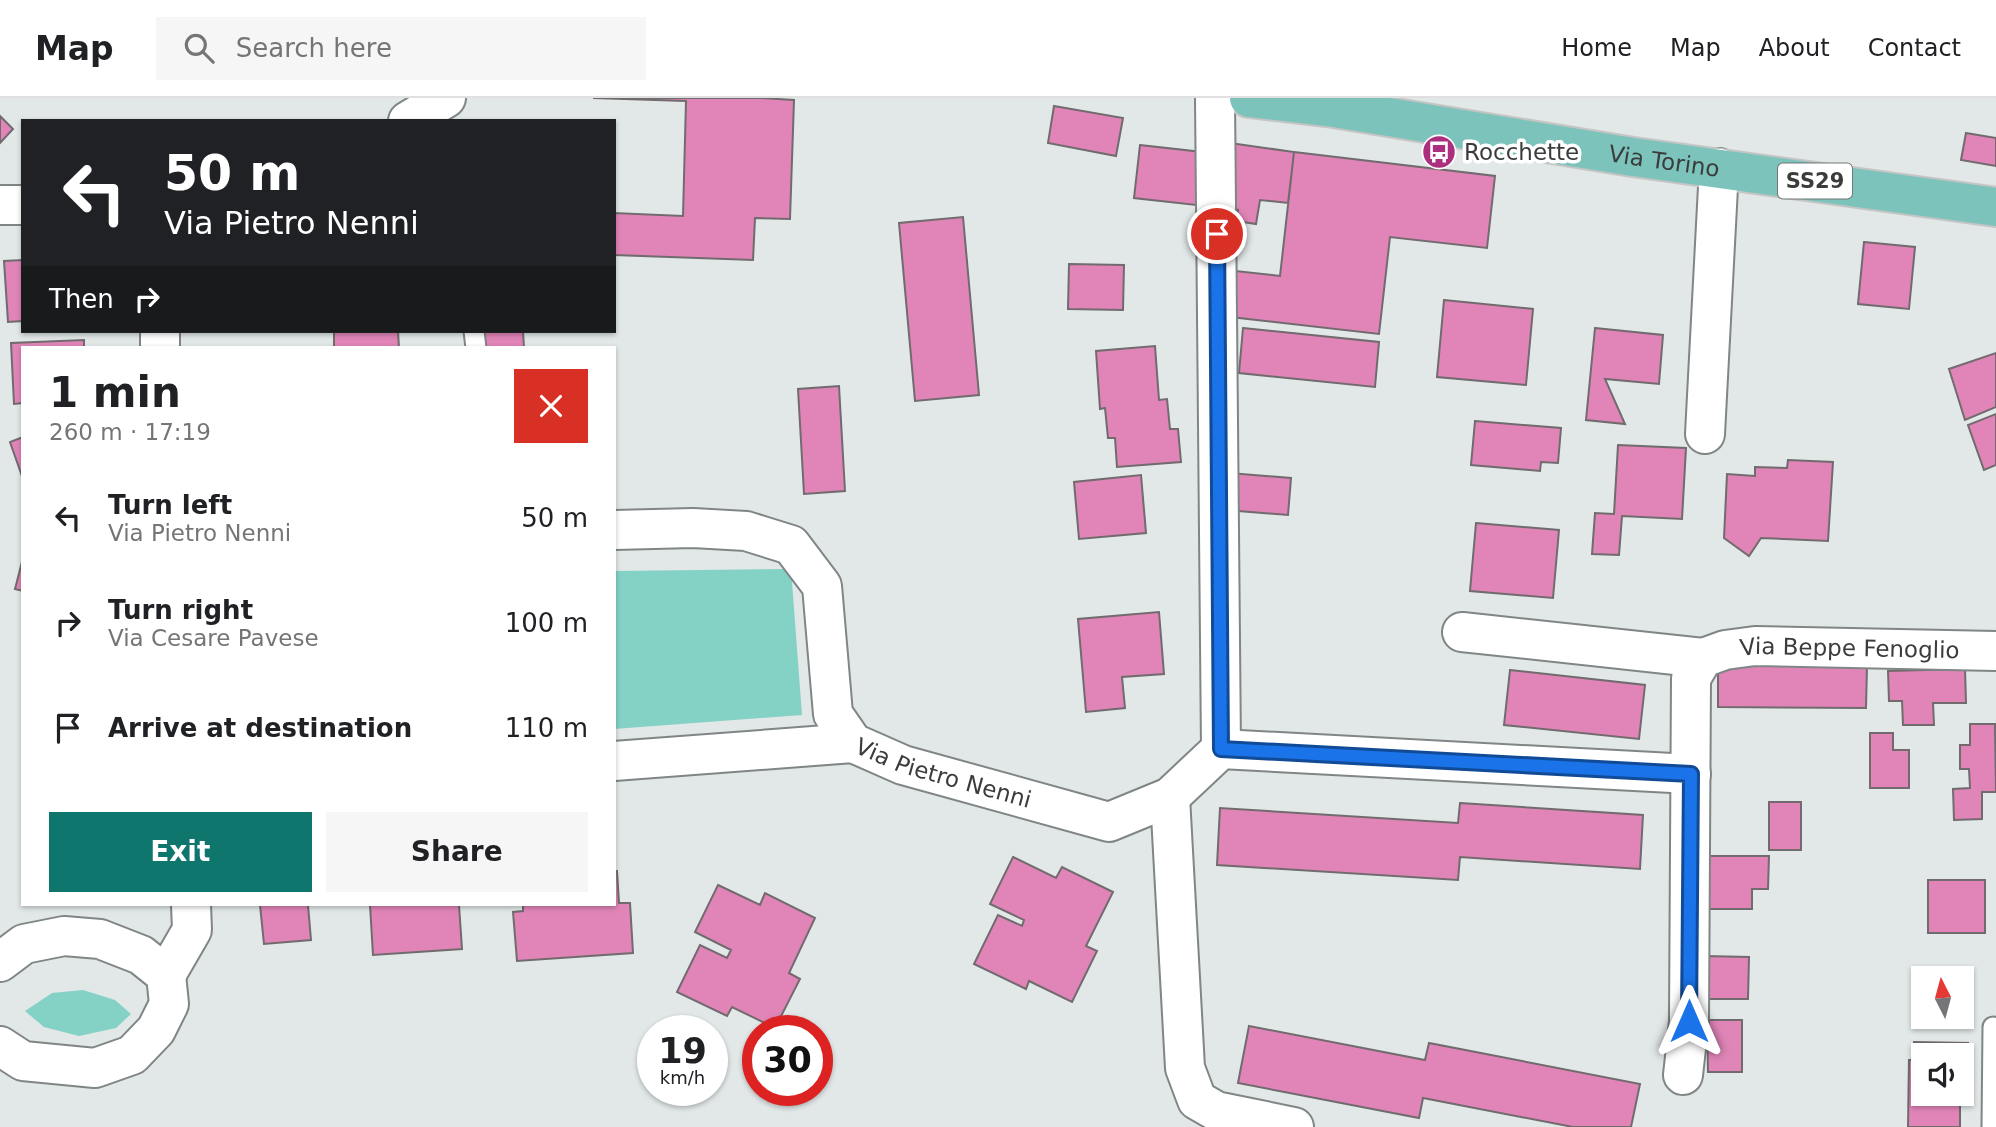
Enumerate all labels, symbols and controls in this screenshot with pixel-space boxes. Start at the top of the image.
search box [156,17,646,80]
text: Map [35,29,114,68]
icon: search [180,29,218,67]
text: Search here [236,33,392,63]
text: Home [1561,34,1632,62]
text: Map [1670,34,1721,62]
text: About [1759,34,1830,62]
text: Contact [1868,34,1961,62]
bus stop icon: Rocchette [1420,133,1458,171]
place label: Rocchette [1464,139,1579,165]
street label: Via Torino [1607,140,1721,182]
text: 50 m [164,145,300,202]
icon: left [49,147,140,238]
road number: SS29 [1778,164,1852,198]
text: Via Pietro Nenni [164,204,419,242]
pin [1187,204,1247,264]
icon: arrive [1198,215,1236,253]
icon: right [128,280,166,318]
text: Then [49,284,114,314]
text: 1 min [49,368,181,417]
button: close [514,369,588,443]
text: 260 m · 17:19 [49,419,211,445]
text: Turn left [108,490,232,520]
icon: left [49,499,87,537]
text: 50 m [521,503,588,533]
text: Via Pietro Nenni [108,520,291,546]
text: Turn right [108,595,253,625]
icon: right [49,604,87,642]
text: 100 m [505,608,588,638]
text: Via Cesare Pavese [108,625,319,651]
street label: Via Beppe Fenoglio [1738,633,1960,663]
icon: arrive [49,709,87,747]
text: Arrive at destination [108,713,412,743]
text: 110 m [505,713,588,743]
street label: Via Pietro Nenni [851,733,1034,813]
button: Exit [49,812,312,892]
button: Share [326,812,588,892]
north arrow [1911,966,1974,1029]
map controls [1911,966,1974,1106]
position arrow [1652,984,1726,1058]
speed limit sign: 30 [742,1015,833,1106]
text: 19 [658,1031,707,1071]
button: sound [1911,1043,1974,1106]
text: km/h [660,1067,705,1088]

